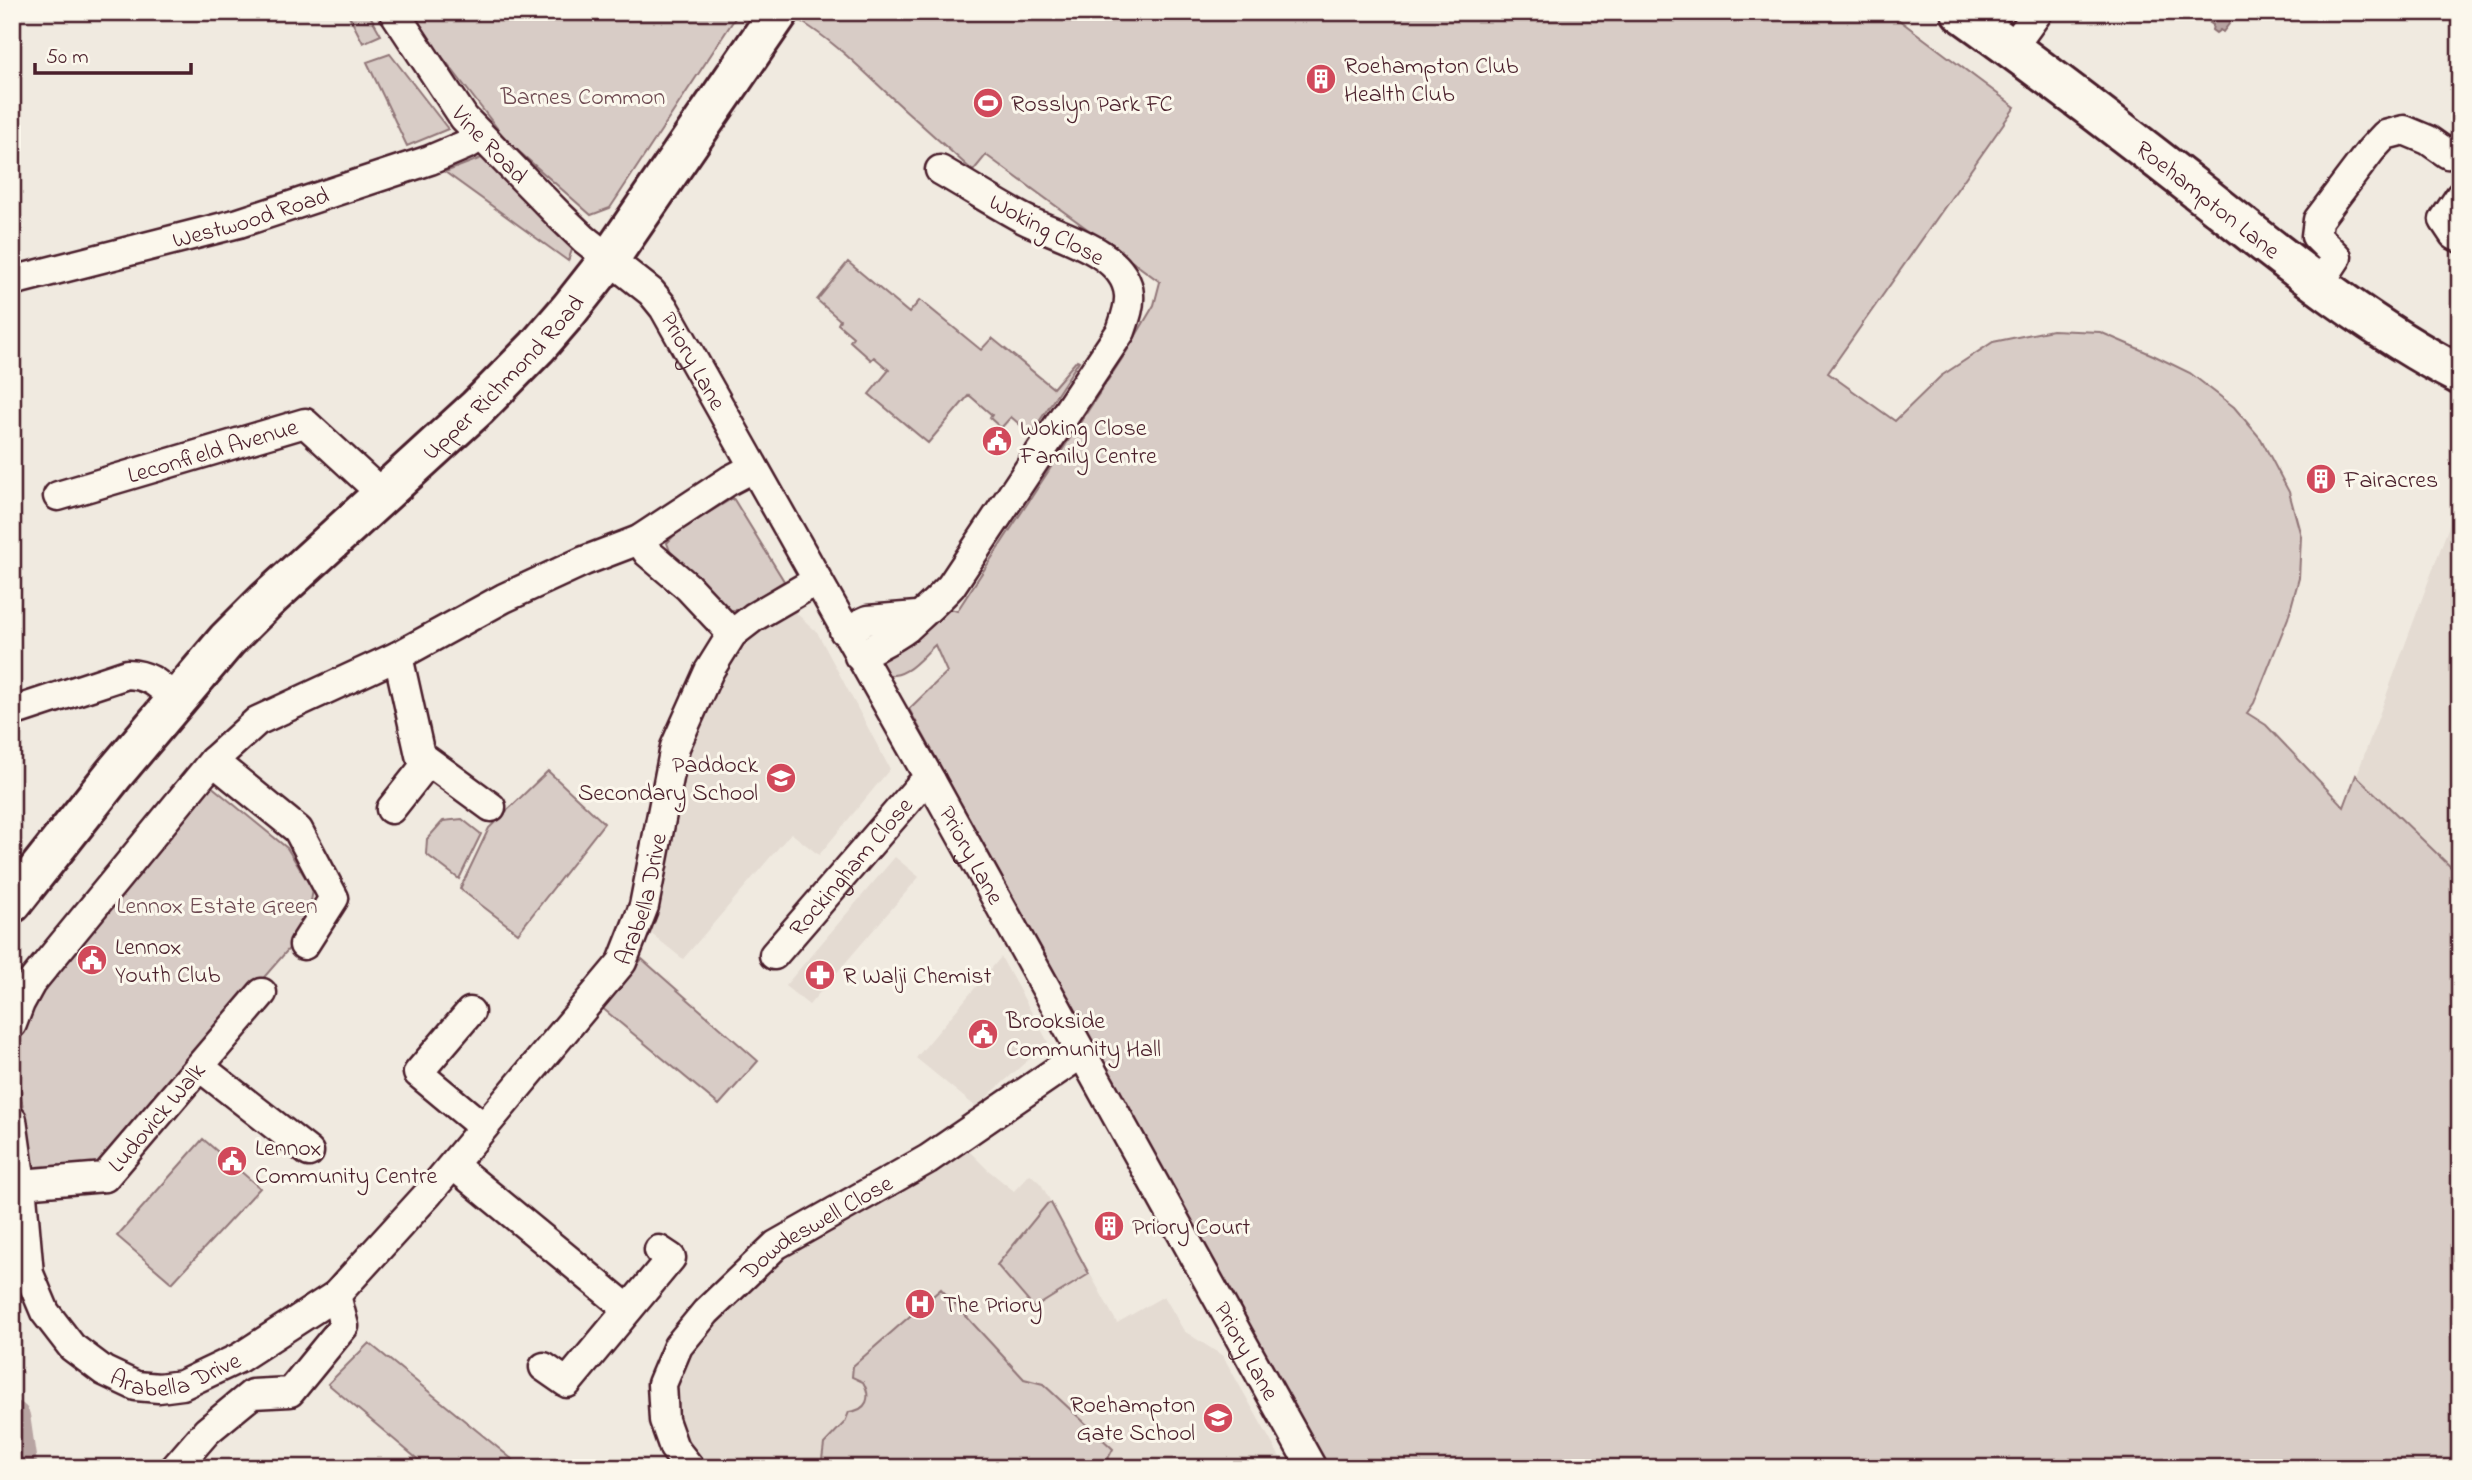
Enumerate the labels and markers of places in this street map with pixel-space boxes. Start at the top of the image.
place label: Roehampton Club Health Club [1344,50,1519,113]
building icon: Roehampton Club Health Club [1304,62,1338,96]
sports icon: Rosslyn Park FC [971,86,1005,120]
place label: Rosslyn Park FC [1011,88,1173,124]
place label: Woking Close Family Centre [1019,412,1157,476]
public building icon: Woking Close Family Centre [980,424,1014,458]
building icon: Fairacres [2304,462,2338,496]
place label: Fairacres [2343,464,2438,499]
place label: Paddock Secondary School [578,749,758,813]
school or university icon: Paddock Secondary School [764,761,798,795]
place label: Lennox Youth Club [115,931,221,994]
public building icon: Lennox Youth Club [75,943,109,977]
pharmacy icon: R Walji Chemist [803,958,837,992]
place label: R Walji Chemist [843,960,992,995]
place label: Brookside Community Hall [1005,1005,1161,1069]
public building icon: Brookside Community Hall [966,1017,1000,1051]
place label: Lennox Community Centre [255,1132,437,1196]
public building icon: Lennox Community Centre [215,1144,249,1178]
building icon: Priory Court [1092,1209,1126,1243]
place label: Priory Court [1132,1211,1250,1247]
hospital icon: The Priory [903,1287,937,1321]
place label: The Priory [943,1289,1042,1325]
place label: Roehampton Gate School [1070,1389,1195,1452]
school or university icon: Roehampton Gate School [1201,1401,1235,1435]

